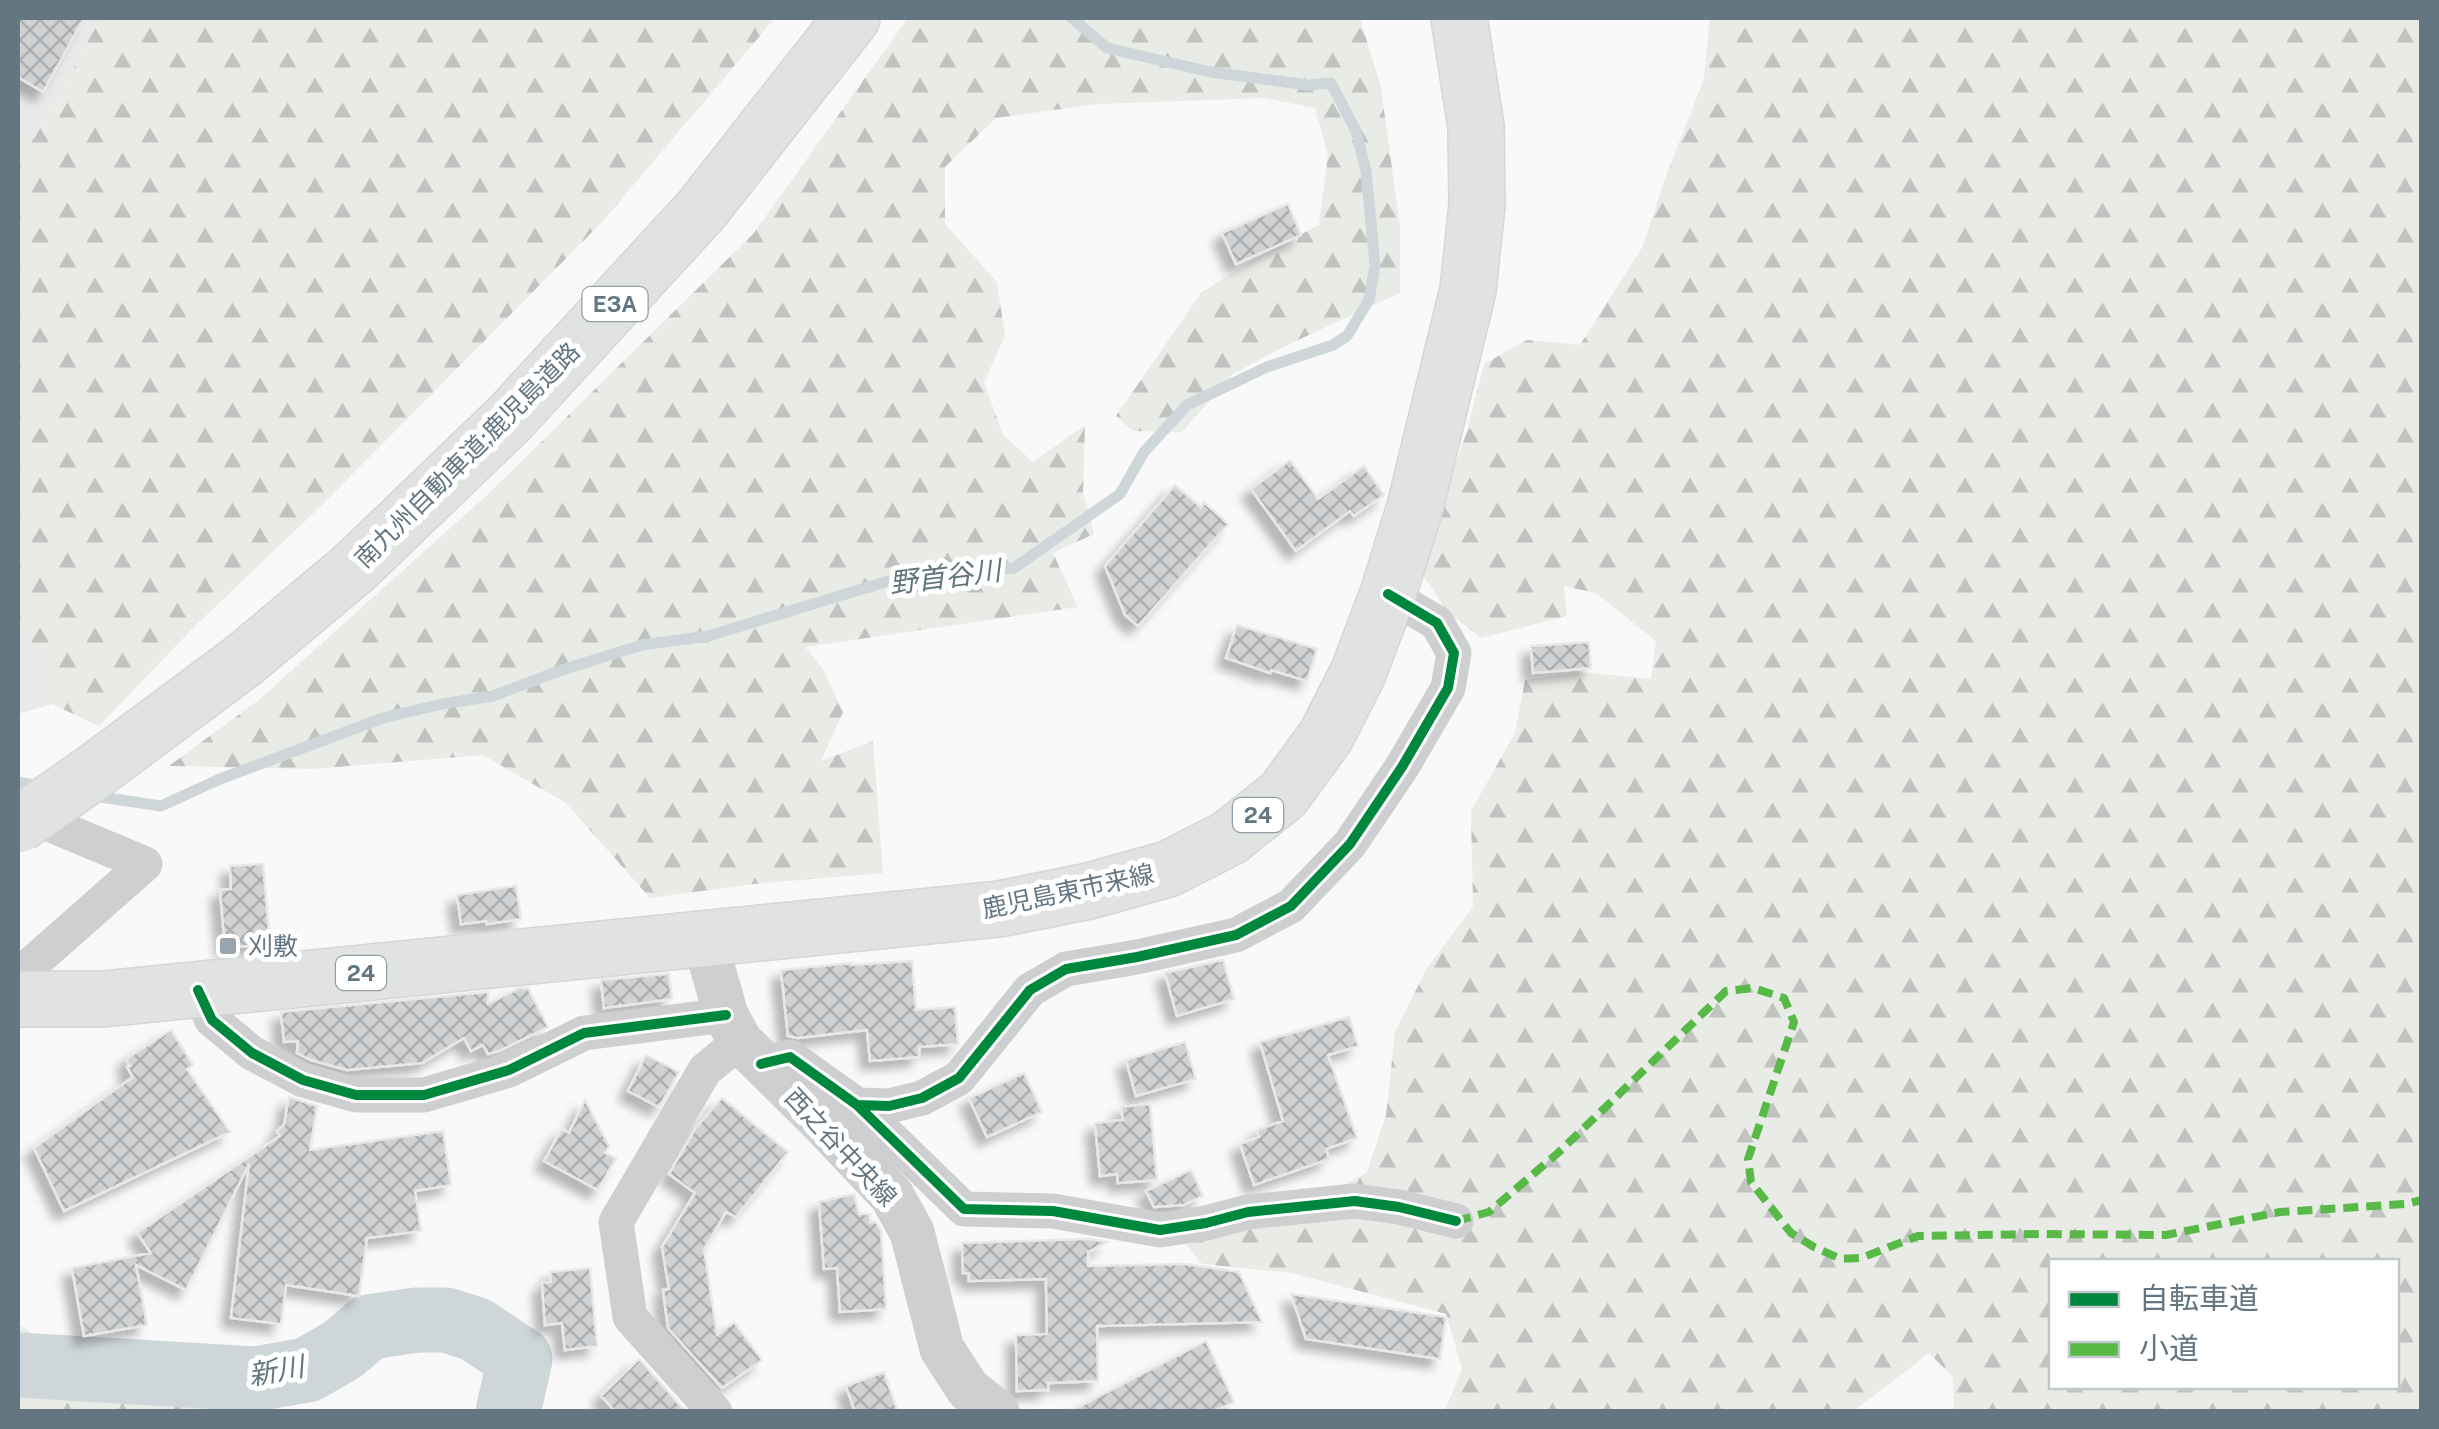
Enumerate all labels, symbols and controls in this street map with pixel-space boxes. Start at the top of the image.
road number: E3A [582,287,648,321]
street label: 南九州自動車道;鹿児島道路 [348,336,586,574]
water label: 野首谷川 [887,552,1006,599]
road number: 24 [1233,798,1283,832]
street label: 鹿児島東市来線 [979,858,1157,924]
place label: 刈敷 [248,931,298,961]
marker: 刈敷 [217,935,239,957]
road number: 24 [336,956,386,990]
street label: 西之谷中央線 [779,1082,903,1212]
legend [2049,1259,2399,1389]
text: 自転車道 [2139,1280,2259,1316]
text: 小道 [2139,1330,2199,1366]
water label: 新川 [246,1348,309,1391]

